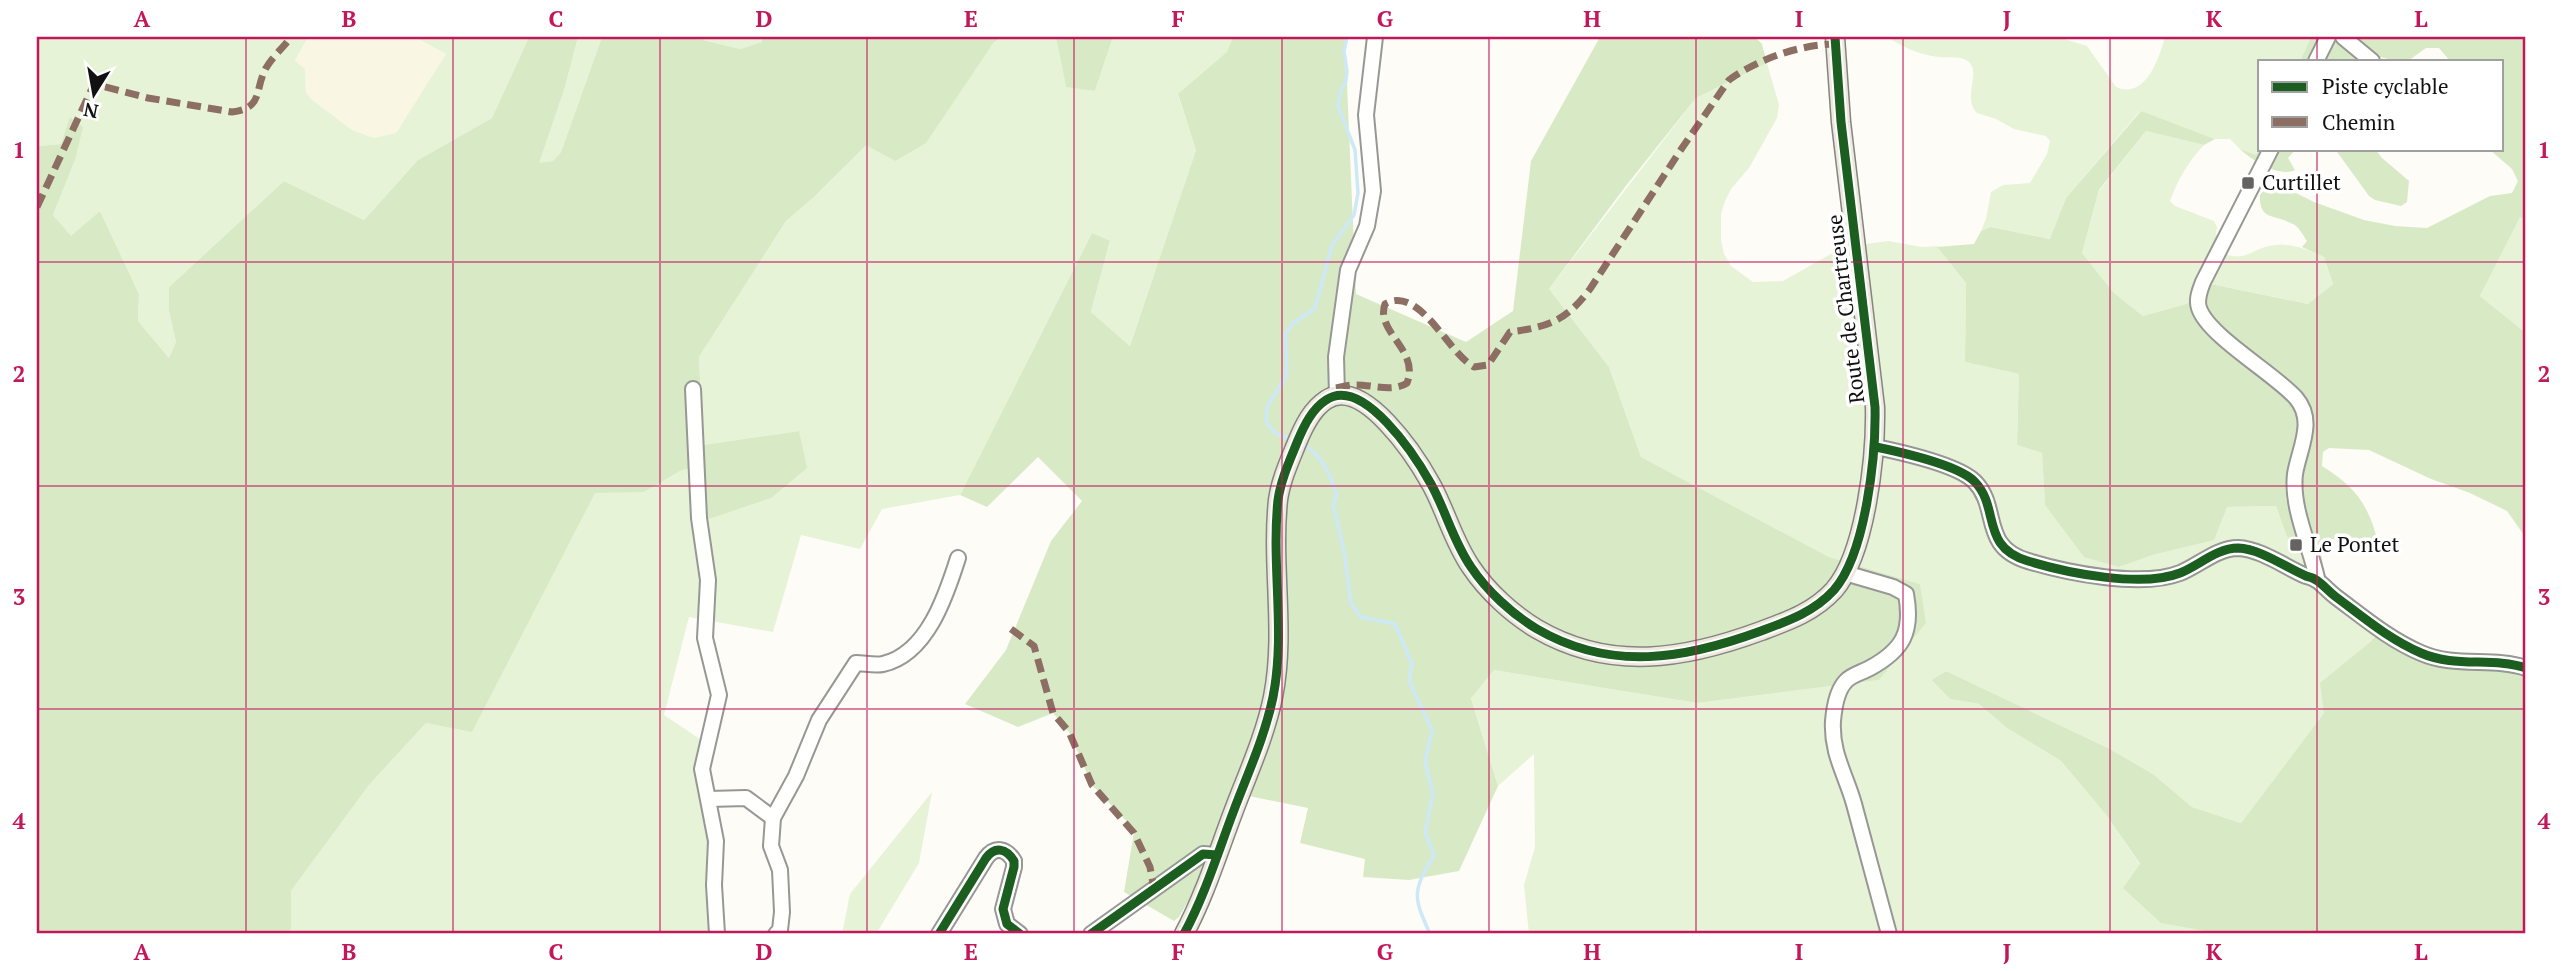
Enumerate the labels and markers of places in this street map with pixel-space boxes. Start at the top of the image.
place label: Curtillet [2262,168,2341,196]
marker: Curtillet [2240,175,2256,191]
place label: Le Pontet [2310,530,2400,558]
marker: Le Pontet [2288,537,2304,553]

